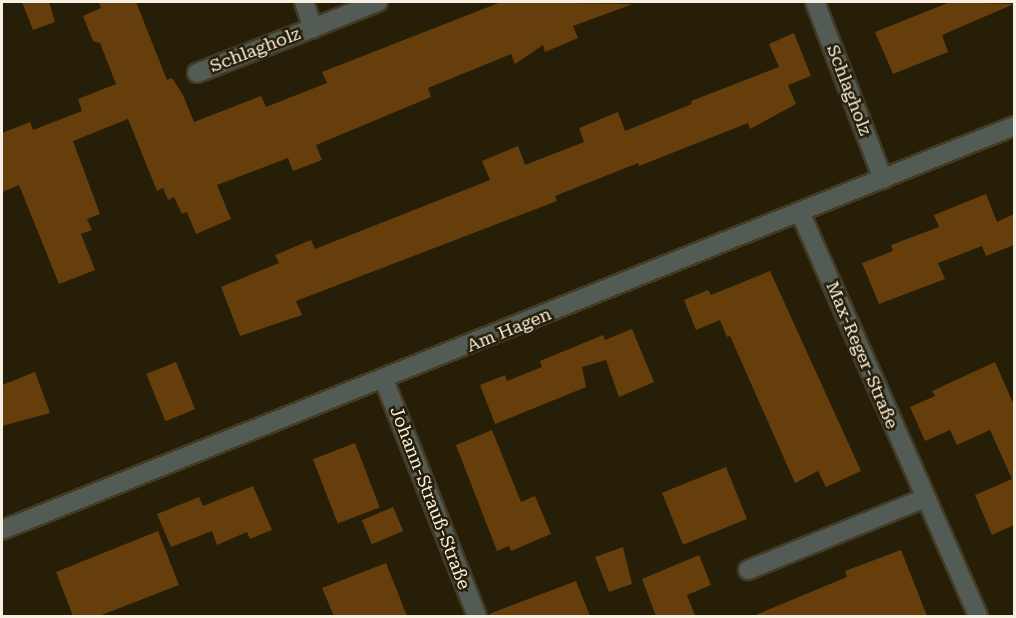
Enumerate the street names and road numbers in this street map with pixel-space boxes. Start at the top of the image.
street label: Schlagholz [207,23,303,77]
street label: Schlagholz [822,42,876,138]
street label: Max-Reger-Straße [821,278,903,432]
street label: Am Hagen [464,303,554,357]
street label: Johann-Strauß-Straße [385,403,475,593]

